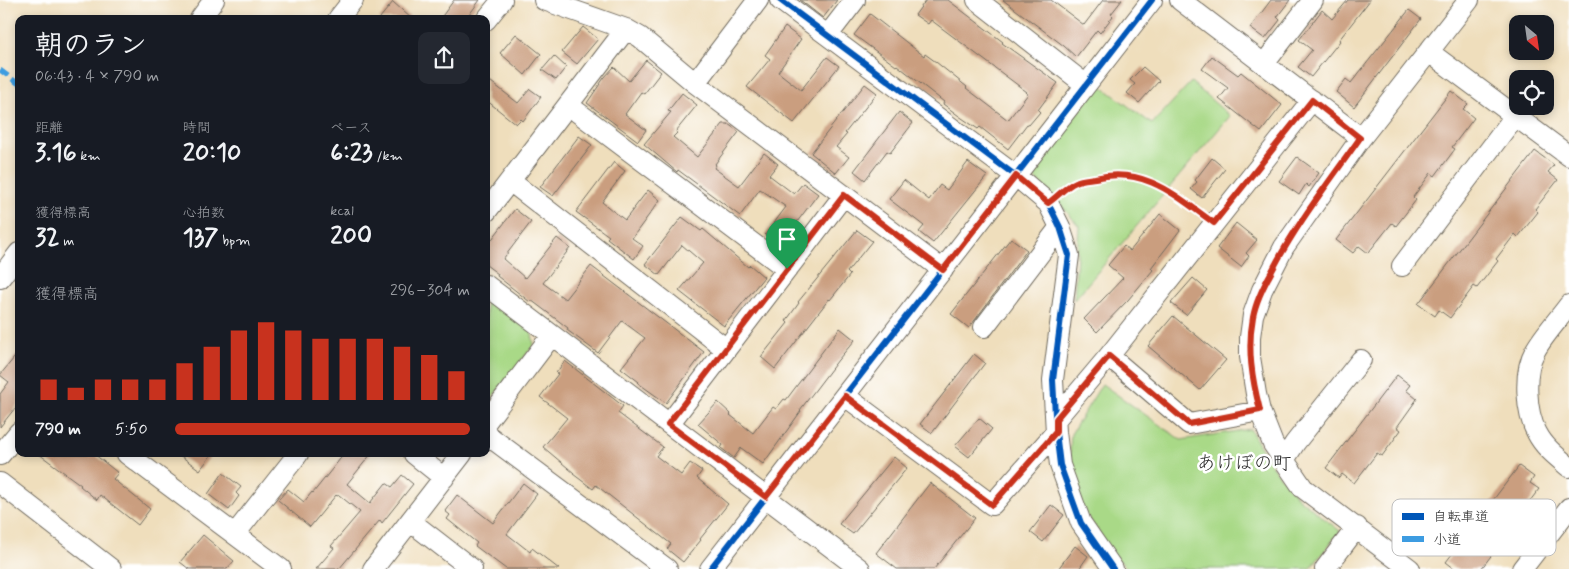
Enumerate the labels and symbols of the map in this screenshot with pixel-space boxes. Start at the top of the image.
north arrow [1509,15,1554,60]
pin [766,218,808,269]
district label: あけぼの町 [1196,451,1292,476]
legend [1392,499,1556,556]
text: 自転車道 [1433,508,1489,526]
text: 小道 [1433,531,1461,549]

